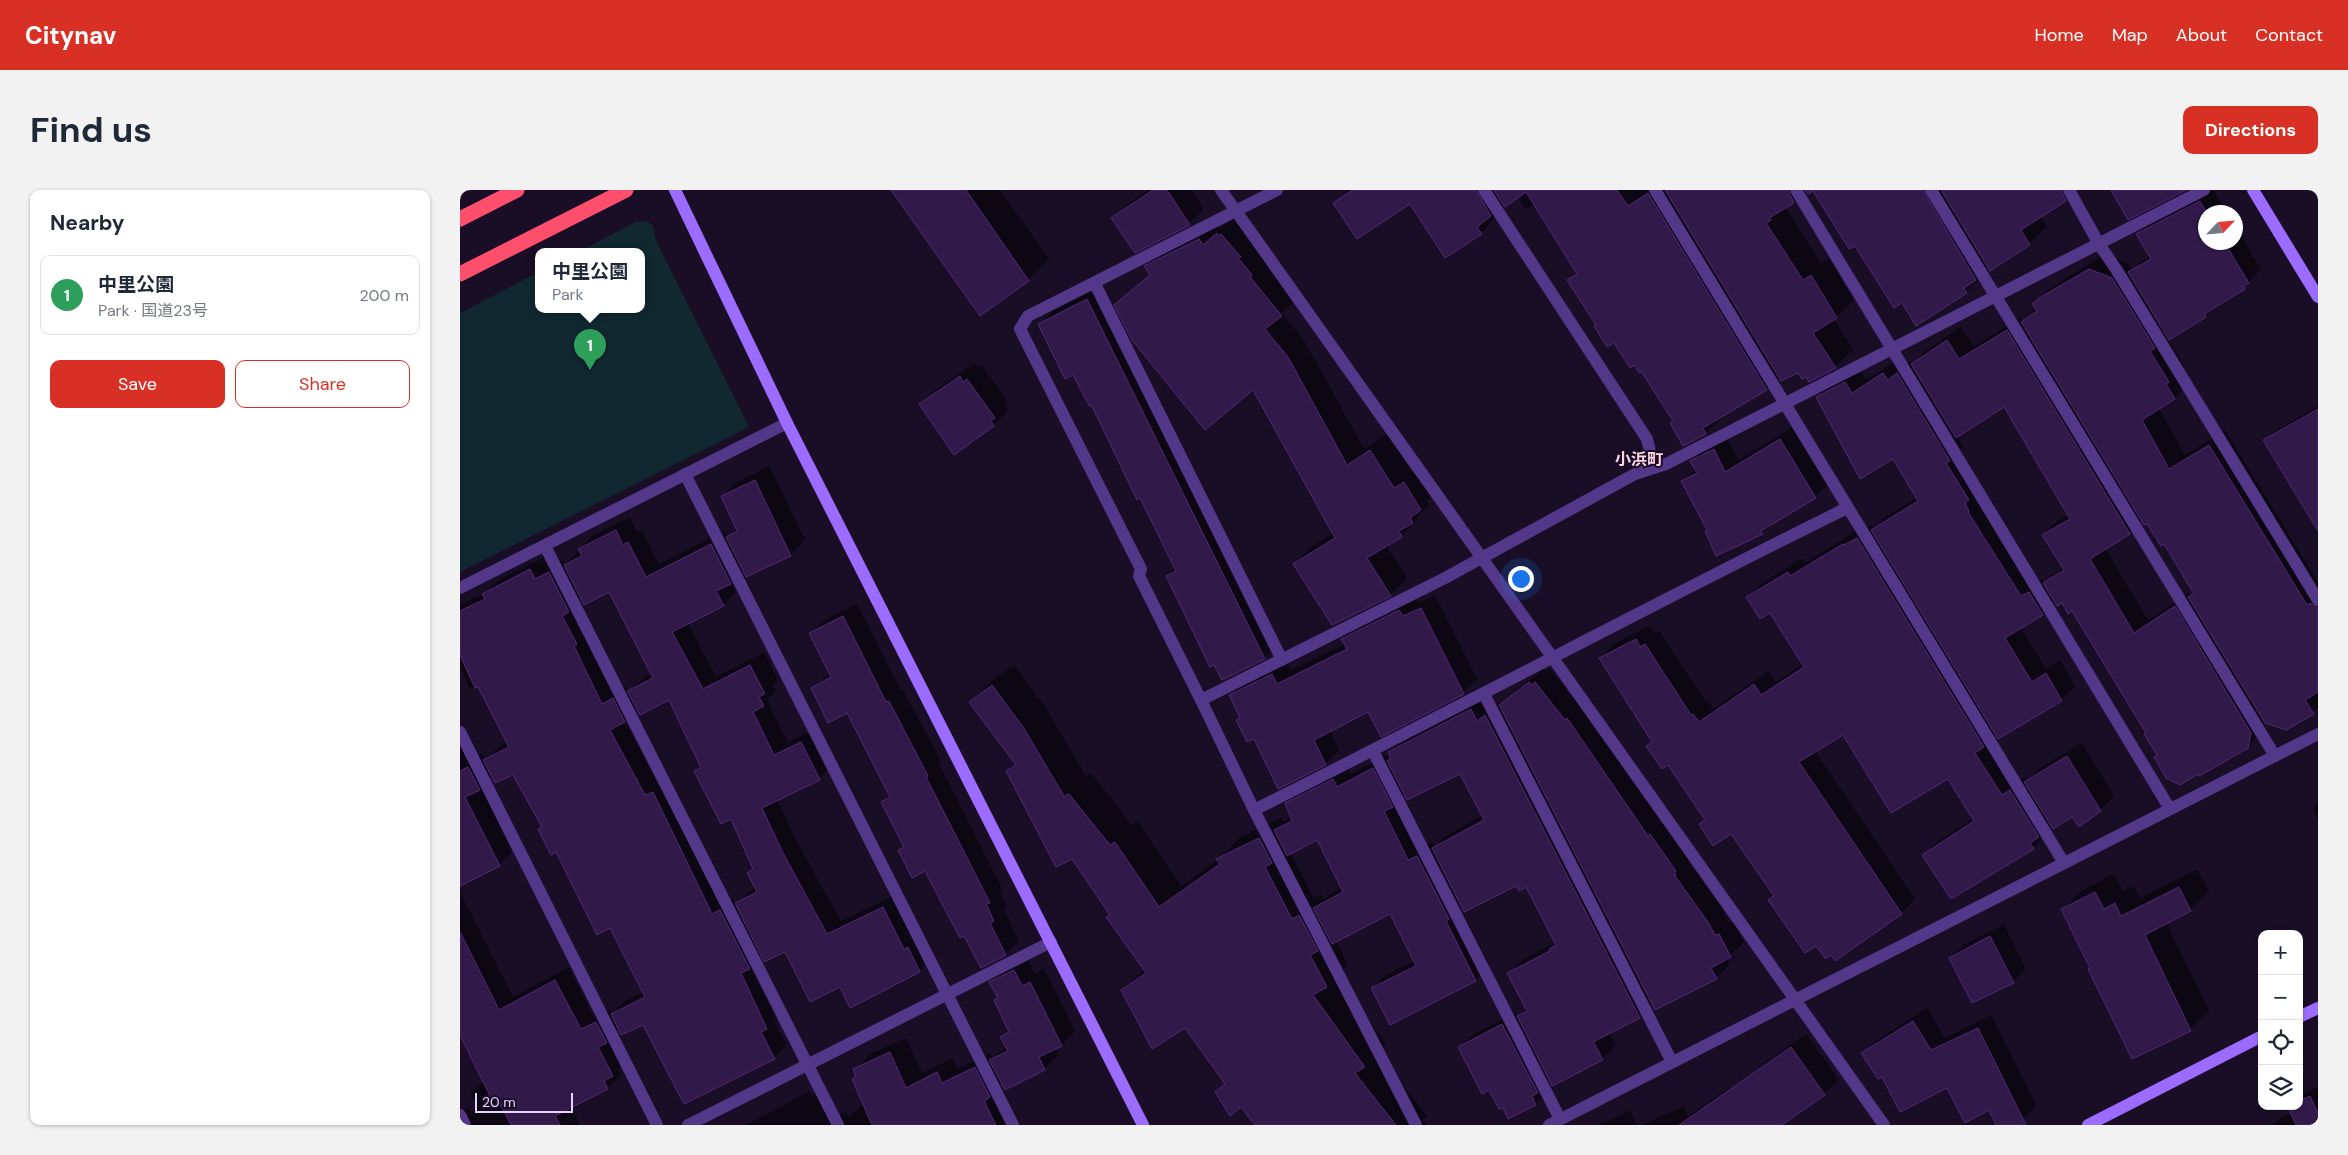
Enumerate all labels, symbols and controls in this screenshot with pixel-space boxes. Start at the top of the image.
text: Citynav [25,20,116,51]
text: Home [2034,23,2084,47]
text: Map [2112,23,2148,47]
text: About [2176,23,2227,47]
text: Contact [2255,23,2323,47]
button: Directions [2183,106,2318,154]
text: Find us [30,107,152,153]
north arrow [2198,205,2243,250]
text: Nearby [50,209,124,237]
popup [535,248,645,313]
text: 中里公園 [552,259,628,284]
text: 中里公園 [98,272,174,297]
text: Park [552,284,584,305]
text: 1 [64,285,70,306]
text: 200 m [360,285,409,306]
text: Park · 国道23号 [98,300,208,321]
pin: 1 [574,329,606,370]
button: Save [50,360,225,408]
button: Share [235,360,410,408]
district label: 小浜町 [1615,449,1663,470]
your location [1508,566,1534,592]
map controls [2258,930,2303,1110]
button: + [2258,930,2303,975]
button: − [2258,975,2303,1020]
button: locate [2258,1020,2303,1065]
button: layers [2258,1065,2303,1110]
scale bar [475,1090,572,1113]
text: 20 m [482,1093,516,1111]

